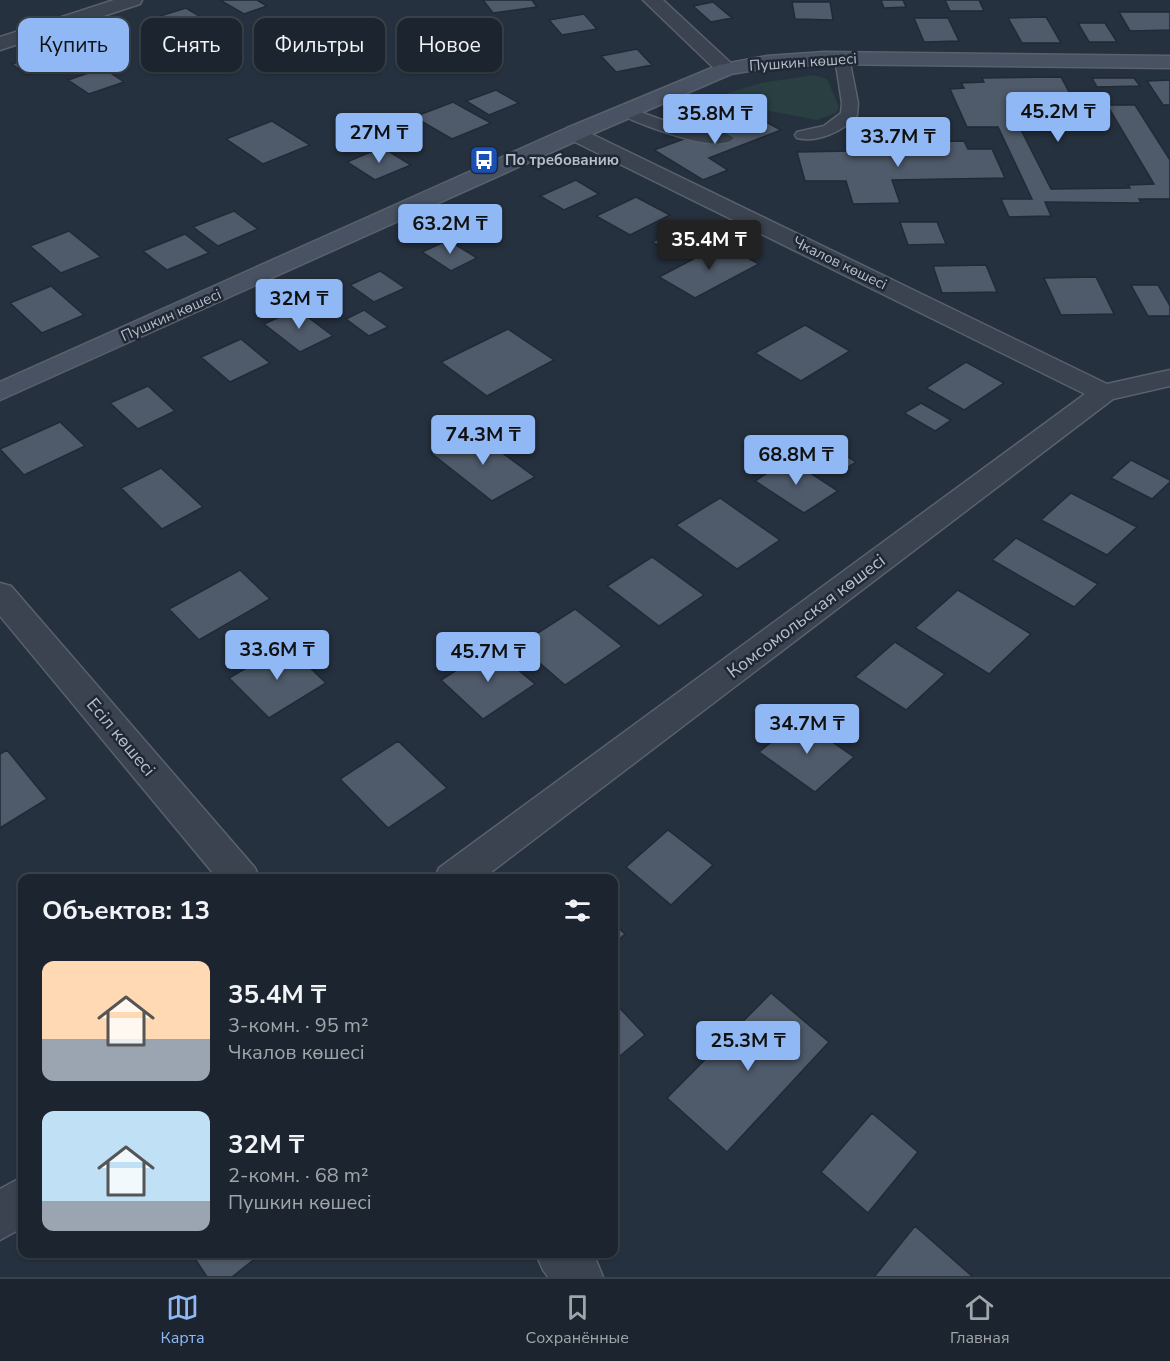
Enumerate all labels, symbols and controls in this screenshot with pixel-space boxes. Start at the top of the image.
chip: Купить [18,18,129,72]
chip: Снять [141,18,242,72]
chip: Фильтры [254,18,385,72]
chip: Новое [397,18,502,72]
street label: Пушкин көшесі [749,48,857,76]
pin: 45.2M ₸ [1003,92,1113,143]
pin: 35.8M ₸ [660,94,770,145]
text: 45.2M ₸ [1020,98,1096,125]
text: 35.8M ₸ [677,100,753,127]
pin: 27M ₸ [337,113,421,164]
pin: 33.7M ₸ [843,117,953,168]
text: 27M ₸ [350,119,408,146]
text: 33.7M ₸ [860,123,936,150]
bus stop icon: По требованию [468,144,500,176]
place label: По требованию [505,150,619,170]
pin: 63.2M ₸ [395,204,505,255]
text: 63.2M ₸ [412,210,488,237]
pin: 35.4M ₸ [654,220,764,271]
text: 35.4M ₸ [671,226,747,253]
street label: Чкалов көшесі [790,232,890,294]
pin: 32M ₸ [257,279,341,330]
street label: Пушкин көшесі [118,284,224,346]
text: 32M ₸ [270,285,328,312]
pin: 74.3M ₸ [428,415,538,466]
text: 74.3M ₸ [445,421,521,448]
pin: 68.8M ₸ [741,435,851,486]
text: 68.8M ₸ [758,441,834,468]
street label: Комсомольская көшесі [722,548,890,684]
pin: 33.6M ₸ [222,630,332,681]
pin: 45.7M ₸ [433,632,543,683]
text: 33.6M ₸ [239,636,315,663]
text: 45.7M ₸ [450,638,526,665]
street label: Есіл көшесі [81,693,161,781]
pin: 34.7M ₸ [752,704,862,755]
text: 34.7M ₸ [769,710,845,737]
text: Объектов: 13 [42,893,210,928]
icon: filters [561,894,594,927]
text: 35.4M ₸ [228,977,326,1012]
icon: home [90,985,162,1057]
text: 3-комн. · 95 m² [228,1012,369,1039]
pin: 25.3M ₸ [693,1021,803,1072]
text: 25.3M ₸ [710,1027,786,1054]
text: Чкалов көшесі [228,1039,365,1066]
text: 32M ₸ [228,1127,304,1162]
icon: home [90,1135,162,1207]
text: 2-комн. · 68 m² [228,1162,369,1189]
text: Пушкин көшесі [228,1189,372,1216]
tab: Карта [160,1291,205,1349]
tab: Сохранённые [526,1291,629,1349]
tab: Главная [950,1291,1010,1349]

